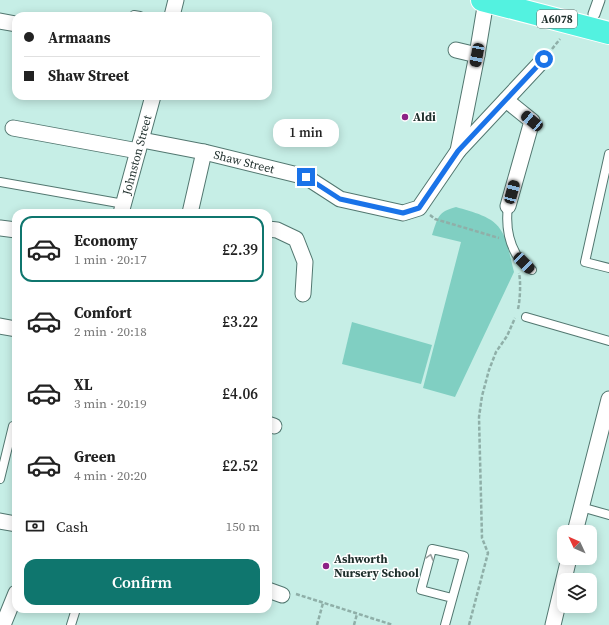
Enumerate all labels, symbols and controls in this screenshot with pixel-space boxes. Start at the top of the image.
road number: A6078 [537,10,577,28]
text: Armaans [48,27,111,48]
car [469,42,485,68]
route start [535,50,553,68]
text: Shaw Street [48,65,129,86]
place label: Aldi [413,109,436,125]
car [519,109,545,133]
marker: Aldi [400,112,410,122]
street label: Johnston Street [118,113,155,198]
callout: 1 min [273,119,339,147]
text: 1 min [289,124,323,141]
street label: Shaw Street [212,147,276,177]
route end [297,168,315,186]
car [503,179,521,205]
text: Economy [74,230,138,251]
icon: car [26,231,62,267]
text: £2.39 [222,239,258,260]
car [511,250,537,276]
text: 1 min · 20:17 [74,251,147,268]
text: Comfort [74,302,132,323]
icon: car [26,303,62,339]
text: £3.22 [222,311,258,332]
text: 2 min · 20:18 [74,323,147,340]
text: XL [74,374,93,395]
icon: car [26,375,62,411]
text: £4.06 [222,383,258,404]
text: 3 min · 20:19 [74,395,147,412]
text: Green [74,446,116,467]
icon: car [26,447,62,483]
text: £2.52 [222,455,258,476]
text: 4 min · 20:20 [74,467,147,484]
icon: cash [24,515,46,537]
text: Cash [56,516,88,537]
text: 150 m [226,518,260,535]
north arrow [557,525,597,565]
map controls [557,525,597,613]
place label: Ashworth Nursery School [334,551,419,581]
one-way arrow [425,553,434,560]
button: Confirm [24,559,260,605]
marker: Ashworth Nursery School [321,561,331,571]
button: layers [557,573,597,613]

